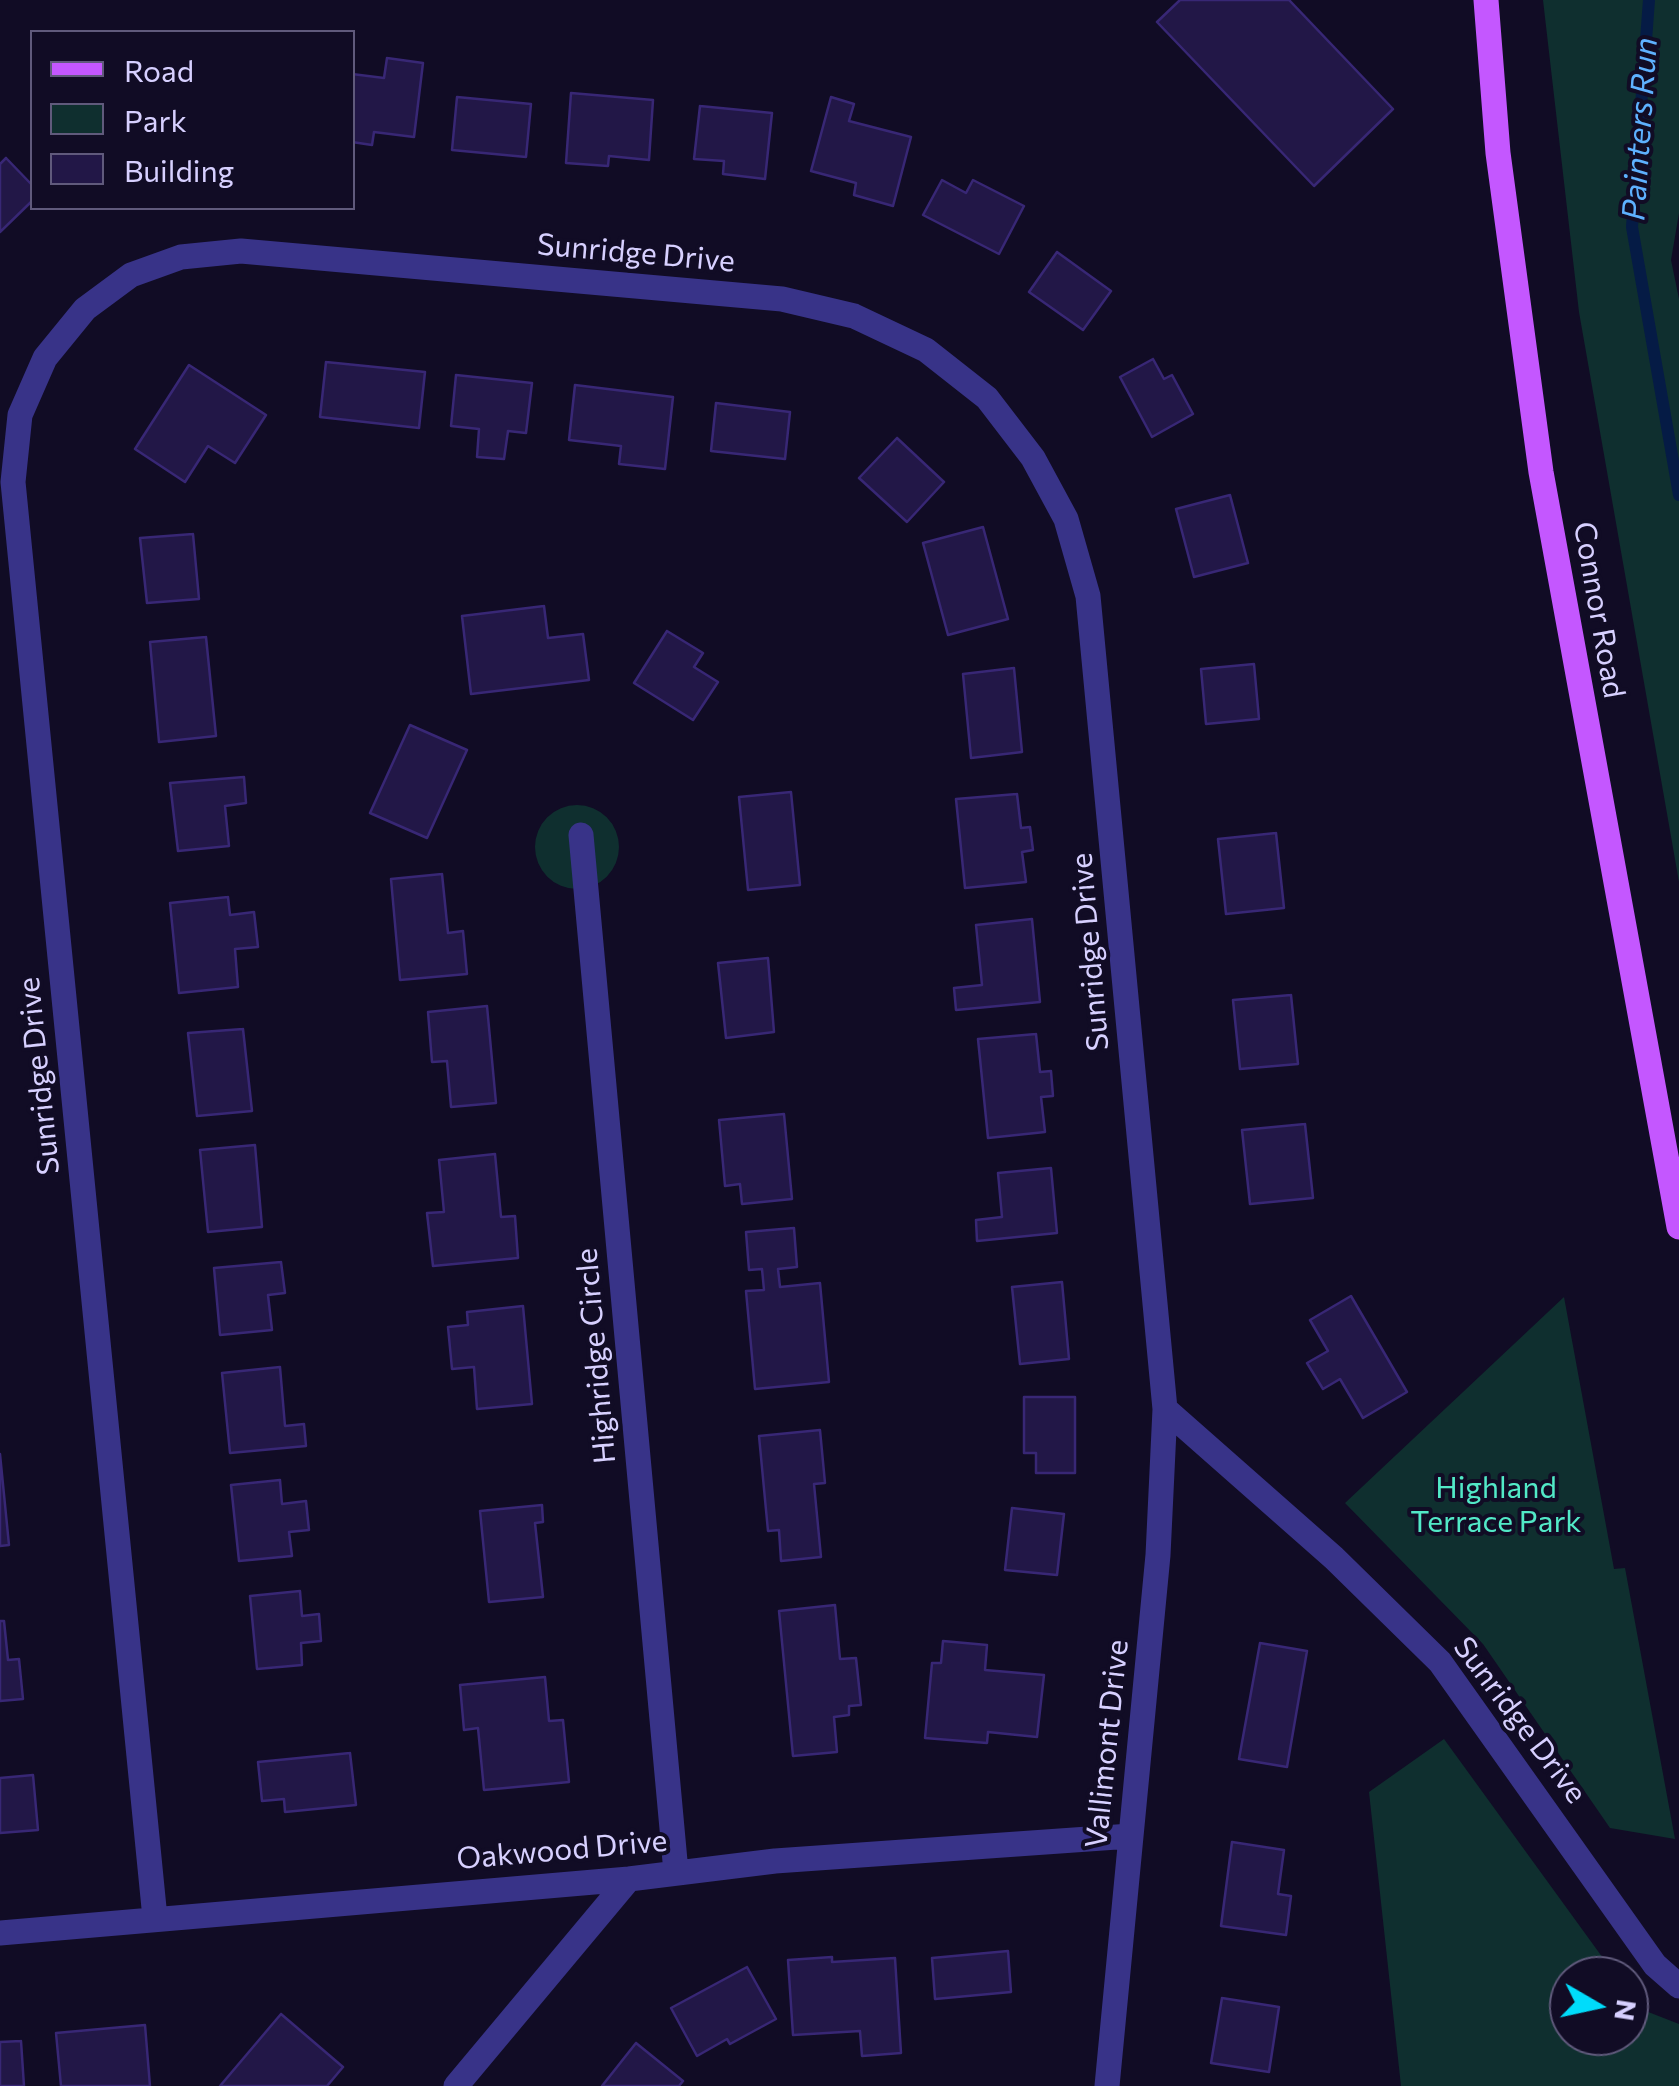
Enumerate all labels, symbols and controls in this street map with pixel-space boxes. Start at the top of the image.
legend [30,30,355,210]
water label: Painters Run [1614,36,1666,222]
text: Road [124,51,194,88]
text: Park [124,101,187,138]
text: Building [124,151,234,188]
street label: Sunridge Drive [536,226,736,280]
street label: Connor Road [1566,519,1632,701]
street label: Sunridge Drive [1063,852,1117,1052]
street label: Sunridge Drive [11,975,67,1177]
street label: Highridge Circle [569,1247,623,1465]
park label: Highland Terrace Park [1410,1470,1582,1540]
street label: Sunridge Drive [1446,1630,1594,1810]
street label: Vallimont Drive [1078,1638,1136,1850]
street label: Oakwood Drive [455,1823,669,1877]
north arrow [1549,1956,1649,2056]
text: N [1608,1997,1645,2023]

